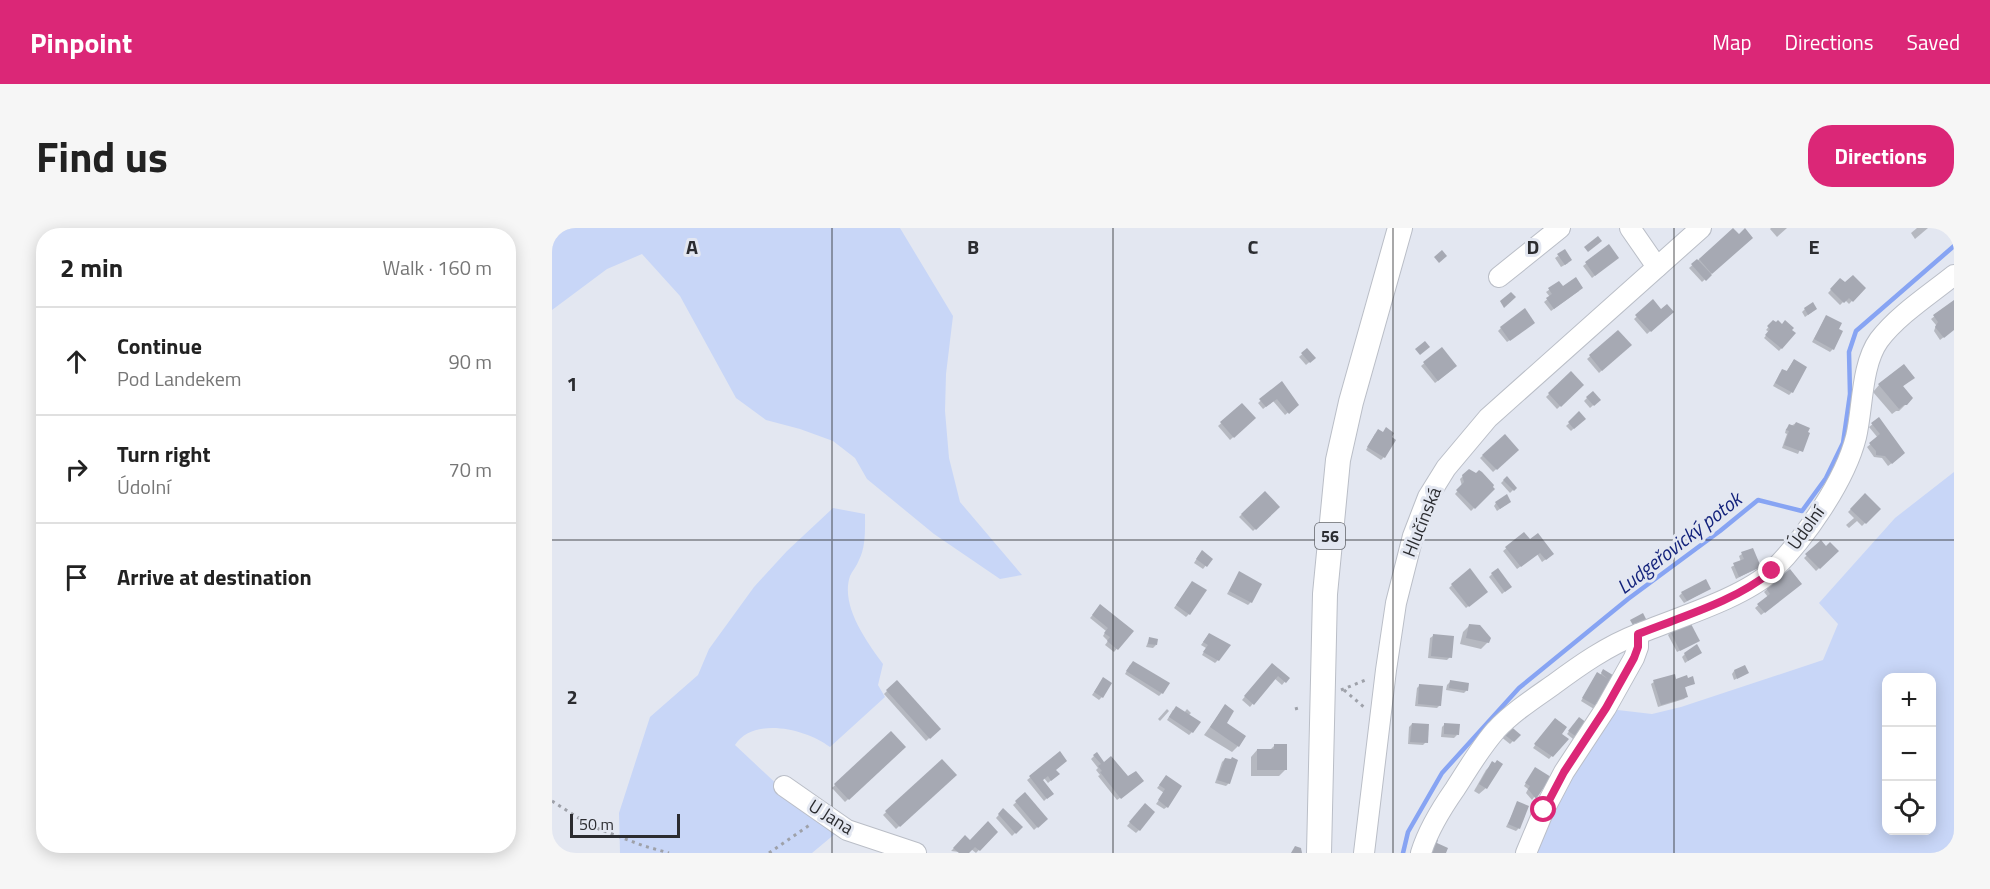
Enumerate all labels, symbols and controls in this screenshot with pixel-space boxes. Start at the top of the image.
text: Pinpoint [30,21,132,64]
text: Map [1712,26,1752,58]
text: Directions [1785,26,1874,58]
text: Saved [1907,26,1960,58]
text: Find us [36,124,168,188]
button: Directions [1808,125,1954,187]
text: A [686,231,698,262]
text: B [967,231,979,262]
text: C [1248,231,1259,262]
text: D [1527,231,1539,262]
text: E [1808,231,1820,262]
text: 2 min [60,248,123,287]
text: Walk · 160 m [383,252,492,283]
text: Continue [117,329,202,363]
icon: ahead [60,345,93,378]
text: 90 m [448,346,492,377]
text: Pod Landekem [117,363,241,394]
text: 1 [566,368,578,399]
text: Turn right [117,437,211,471]
icon: right [60,453,93,486]
text: 70 m [448,454,492,485]
text: Údolní [117,471,171,502]
street label: Hlučínská [1395,483,1448,561]
water label: Ludgeřovický potok [1610,483,1750,601]
street label: Údolní [1780,499,1832,555]
road number: 56 [1315,523,1345,549]
route end [1758,557,1784,583]
text: Arrive at destination [117,560,312,594]
icon: arrive [60,561,93,594]
map controls [1882,673,1936,835]
button: + [1882,673,1936,727]
text: 2 [566,681,578,712]
button: − [1882,727,1936,781]
button: locate [1882,781,1936,835]
street label: U Jana [804,792,859,841]
route start [1530,796,1556,822]
scale bar [570,811,680,838]
text: 50 m [579,812,614,836]

